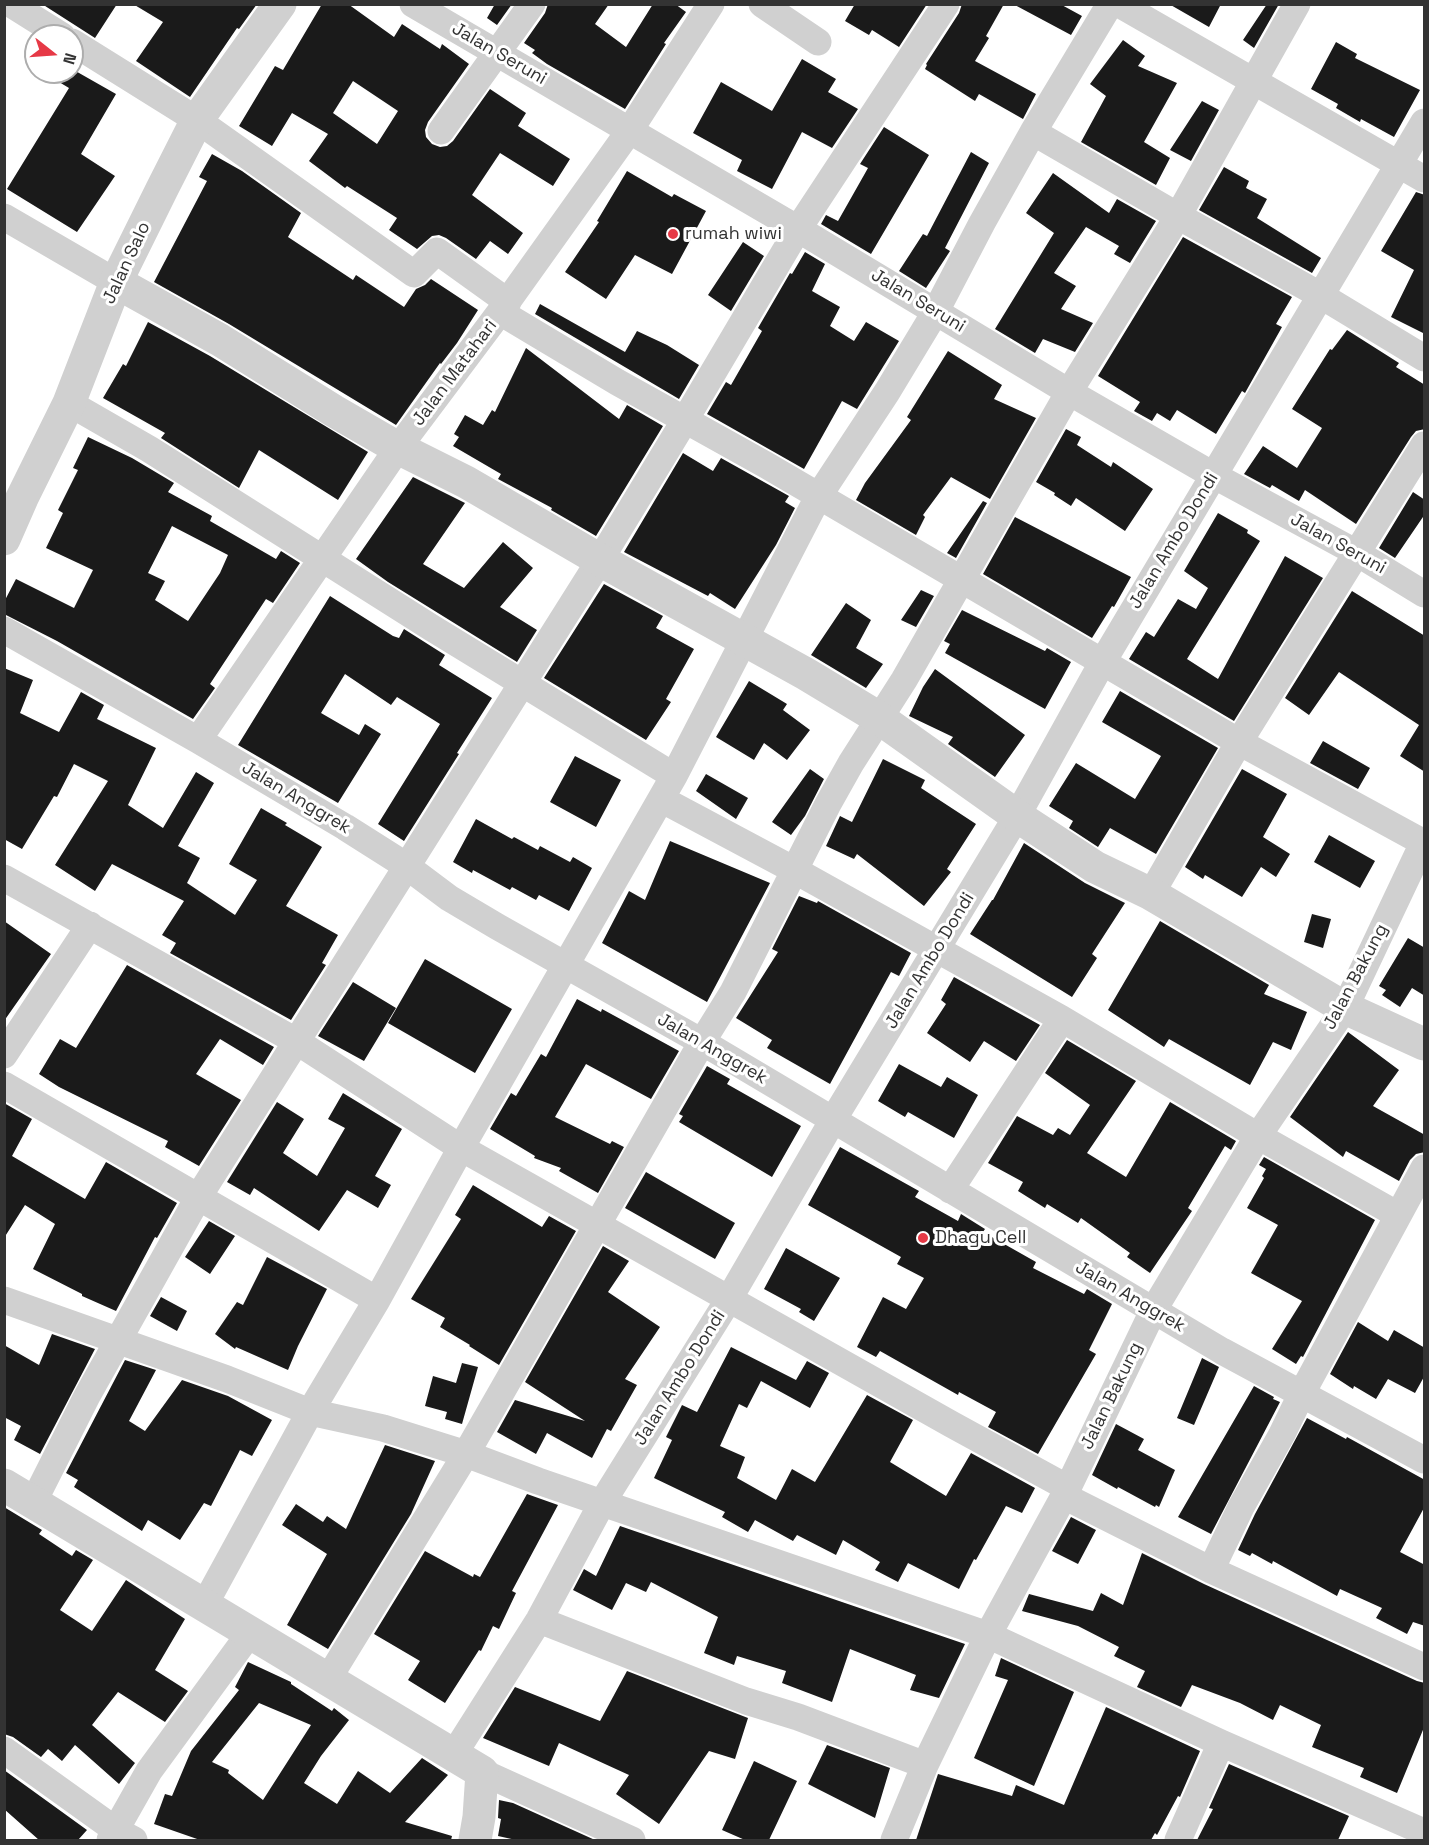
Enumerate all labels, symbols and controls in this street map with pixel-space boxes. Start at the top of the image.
street label: Jalan Seruni [448,18,550,90]
north arrow [24,24,84,84]
text: N [58,51,81,67]
street label: Jalan Salo [99,219,155,307]
place label: rumah wiwi [685,223,782,245]
marker: rumah wiwi [666,227,680,241]
street label: Jalan Seruni [867,264,969,338]
street label: Jalan Matahari [408,316,502,430]
street label: Jalan Ambo Dondi [1125,469,1223,613]
street label: Jalan Seruni [1286,509,1390,579]
street label: Jalan Anggrek [238,757,354,839]
street label: Jalan Ambo Dondi [881,889,979,1033]
street label: Jalan Bakung [1319,920,1393,1034]
street label: Jalan Anggrek [653,1009,771,1089]
place label: Dhagu Cell [935,1227,1026,1249]
marker: Dhagu Cell [916,1231,930,1245]
street label: Jalan Anggrek [1071,1257,1189,1337]
street label: Jalan Ambo Dondi [630,1306,730,1450]
street label: Jalan Bakung [1077,1339,1147,1453]

